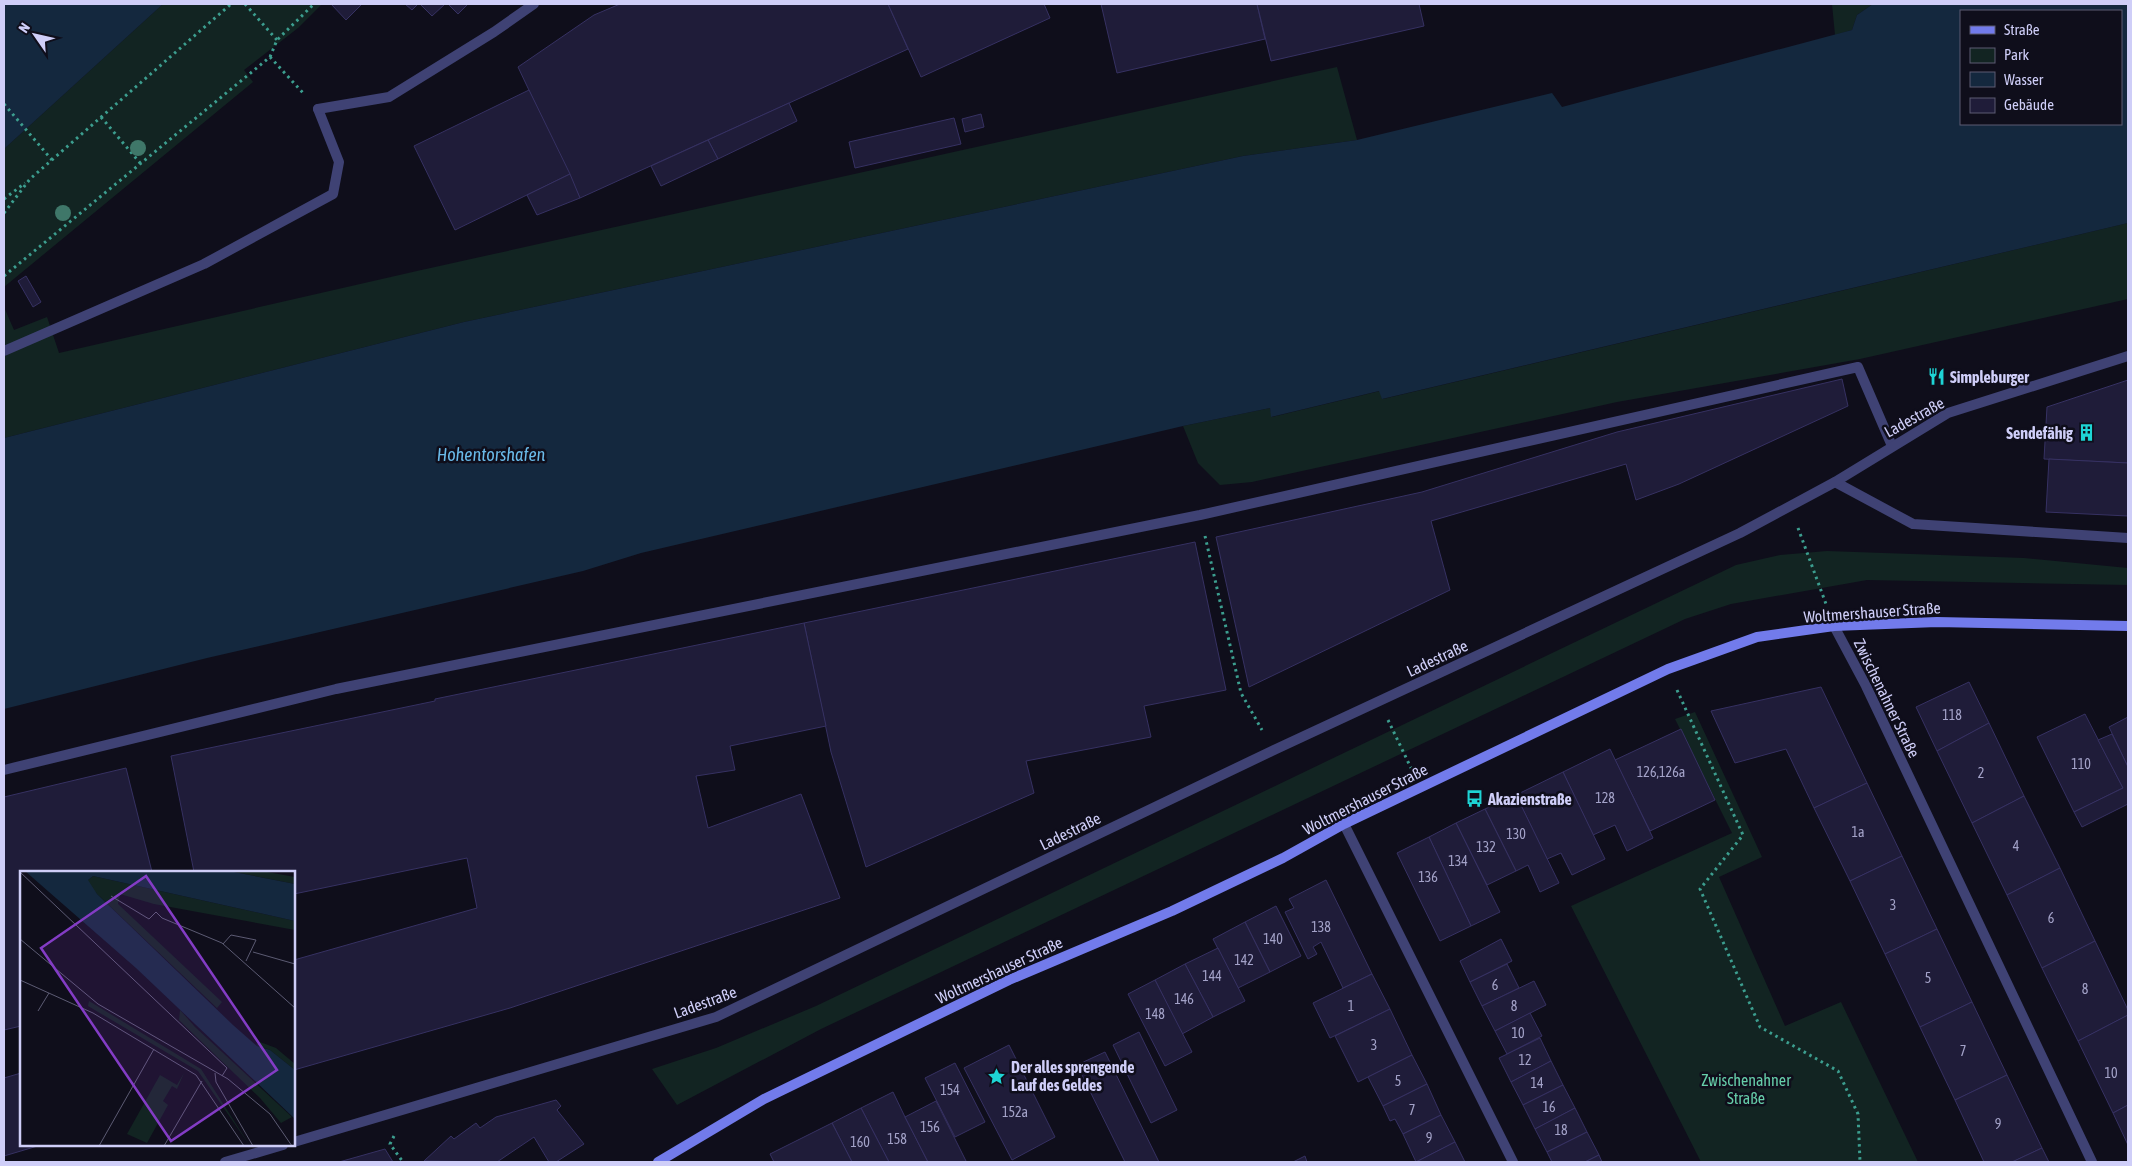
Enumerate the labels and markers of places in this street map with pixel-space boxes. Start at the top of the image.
restaurant icon: Simpleburger [1926,367,1946,387]
place label: Simpleburger [1950,368,2029,386]
building icon: Sendefähig [2077,423,2097,443]
place label: Sendefähig [2006,424,2073,442]
bus stop icon: Akazienstraße [1464,789,1484,809]
place label: Akazienstraße [1487,790,1572,808]
place label: Der alles sprengende Lauf des Geldes [1011,1058,1134,1094]
place icon: Der alles sprengende Lauf des Geldes [987,1066,1007,1086]

